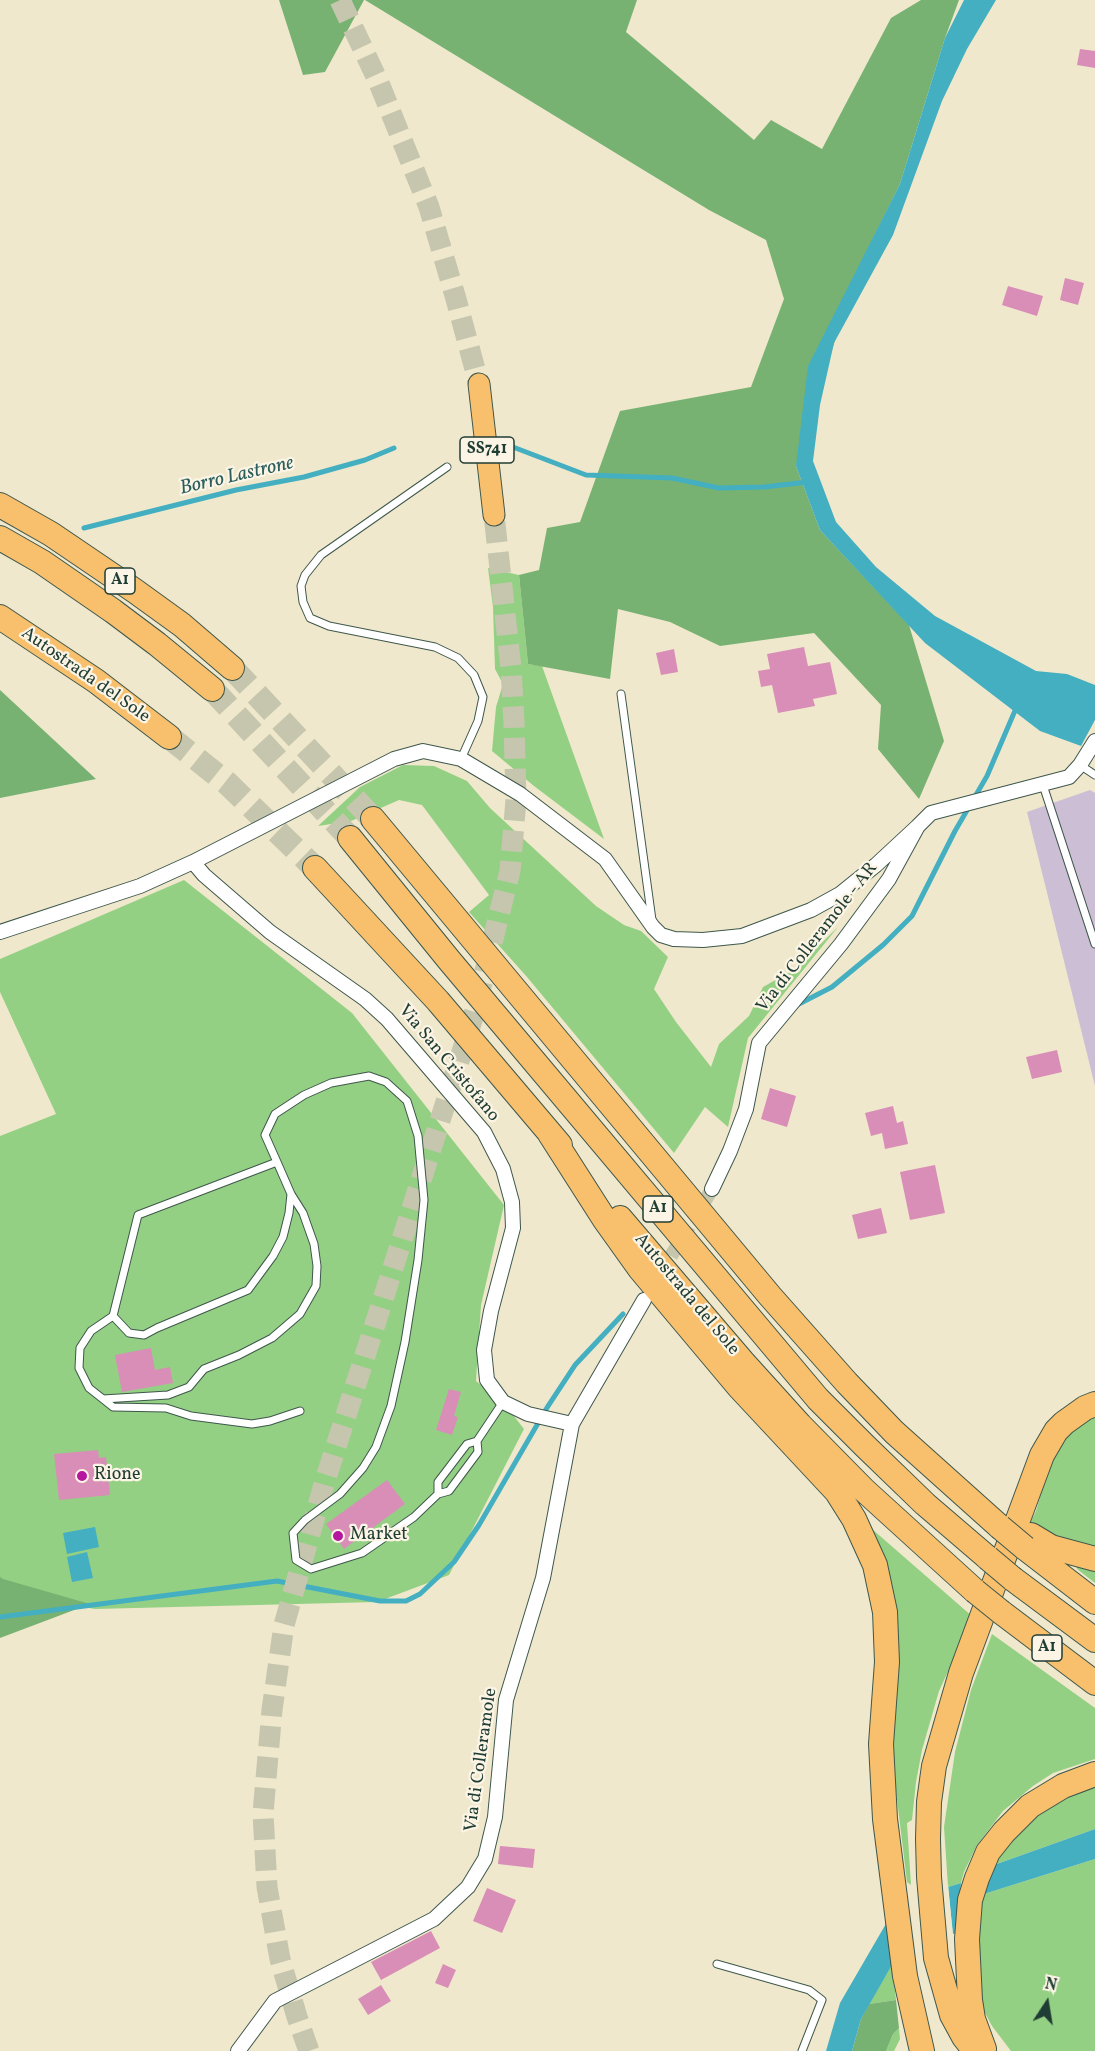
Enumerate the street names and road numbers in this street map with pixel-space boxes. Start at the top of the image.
road number: SS741 [460,437,514,463]
road number: A1 [105,568,135,594]
street label: Autostrada del Sole [16,623,154,729]
street label: Via di Colleramole - AR [753,859,883,1017]
street label: Via San Cristofano [393,1001,503,1127]
road number: A1 [643,1196,673,1222]
street label: Autostrada del Sole [629,1230,743,1360]
road number: A1 [1032,1635,1062,1661]
street label: Via di Colleramole [461,1687,503,1833]

